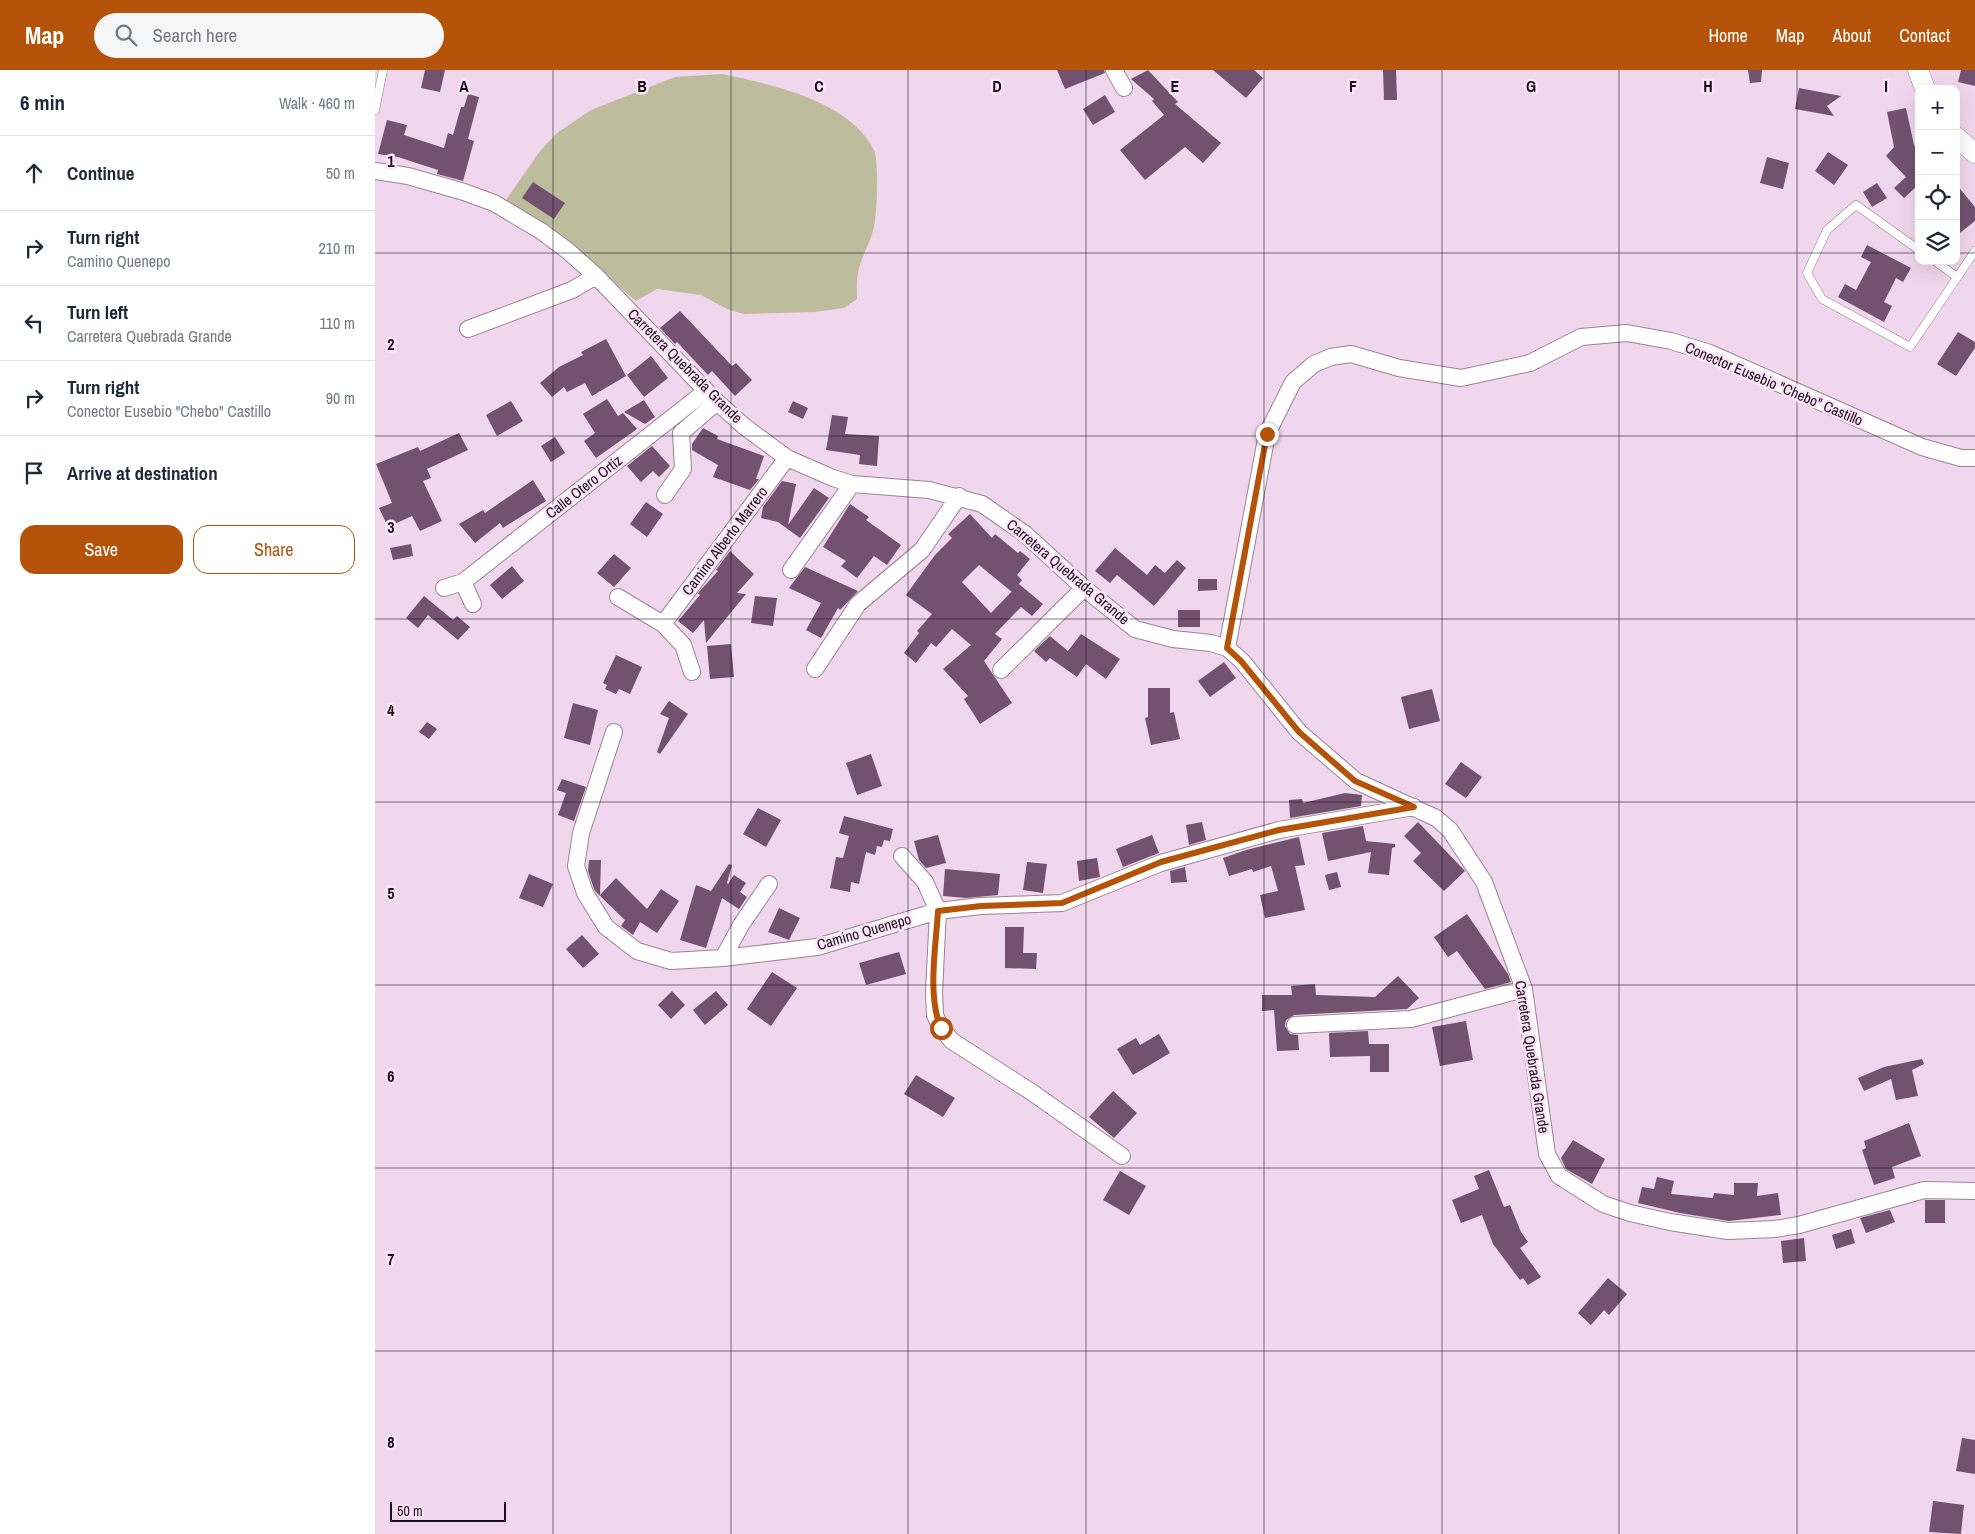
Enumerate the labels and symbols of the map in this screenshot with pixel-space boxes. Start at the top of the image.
text: A [459,75,469,97]
text: B [637,75,647,97]
text: C [814,75,824,97]
text: D [992,75,1002,97]
text: E [1171,75,1180,97]
text: F [1349,75,1357,97]
text: G [1526,75,1536,97]
text: H [1703,75,1713,97]
text: I [1884,75,1888,97]
text: 1 [387,150,395,172]
street label: Carretera Quebrada Grande [623,304,748,428]
text: 2 [387,333,395,355]
street label: Conector Eusebio "Chebo" Castillo [1682,337,1866,431]
route end [1256,423,1279,446]
street label: Calle Otero Ortiz [541,450,627,523]
street label: Camino Alberto Marrero [677,482,773,599]
street label: Carretera Quebrada Grande [1002,514,1134,629]
text: 3 [387,516,395,538]
text: 4 [387,699,395,721]
text: 5 [387,882,395,904]
street label: Camino Quenepo [814,908,914,955]
street label: Carretera Quebrada Grande [1510,979,1555,1135]
route start [930,1017,953,1040]
text: 6 [387,1065,395,1087]
text: 7 [387,1248,395,1270]
text: 8 [387,1431,395,1453]
scale bar [390,1499,506,1522]

